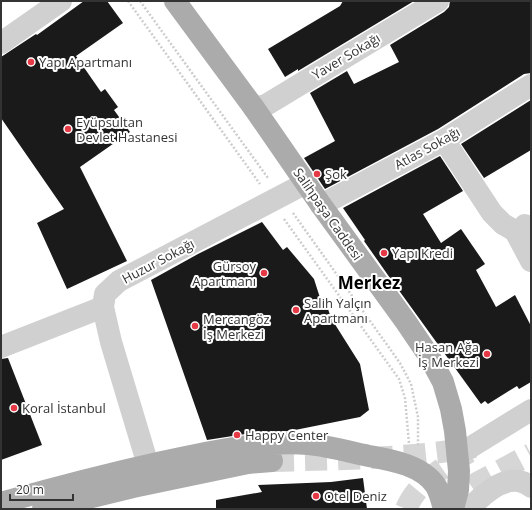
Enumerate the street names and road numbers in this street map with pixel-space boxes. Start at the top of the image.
street label: Yaver Sokağı [309,29,383,83]
street label: Atlas Sokağı [391,123,463,173]
street label: Salihpaşa Caddesi [289,164,367,264]
street label: Huzur Sokağı [119,234,197,288]

